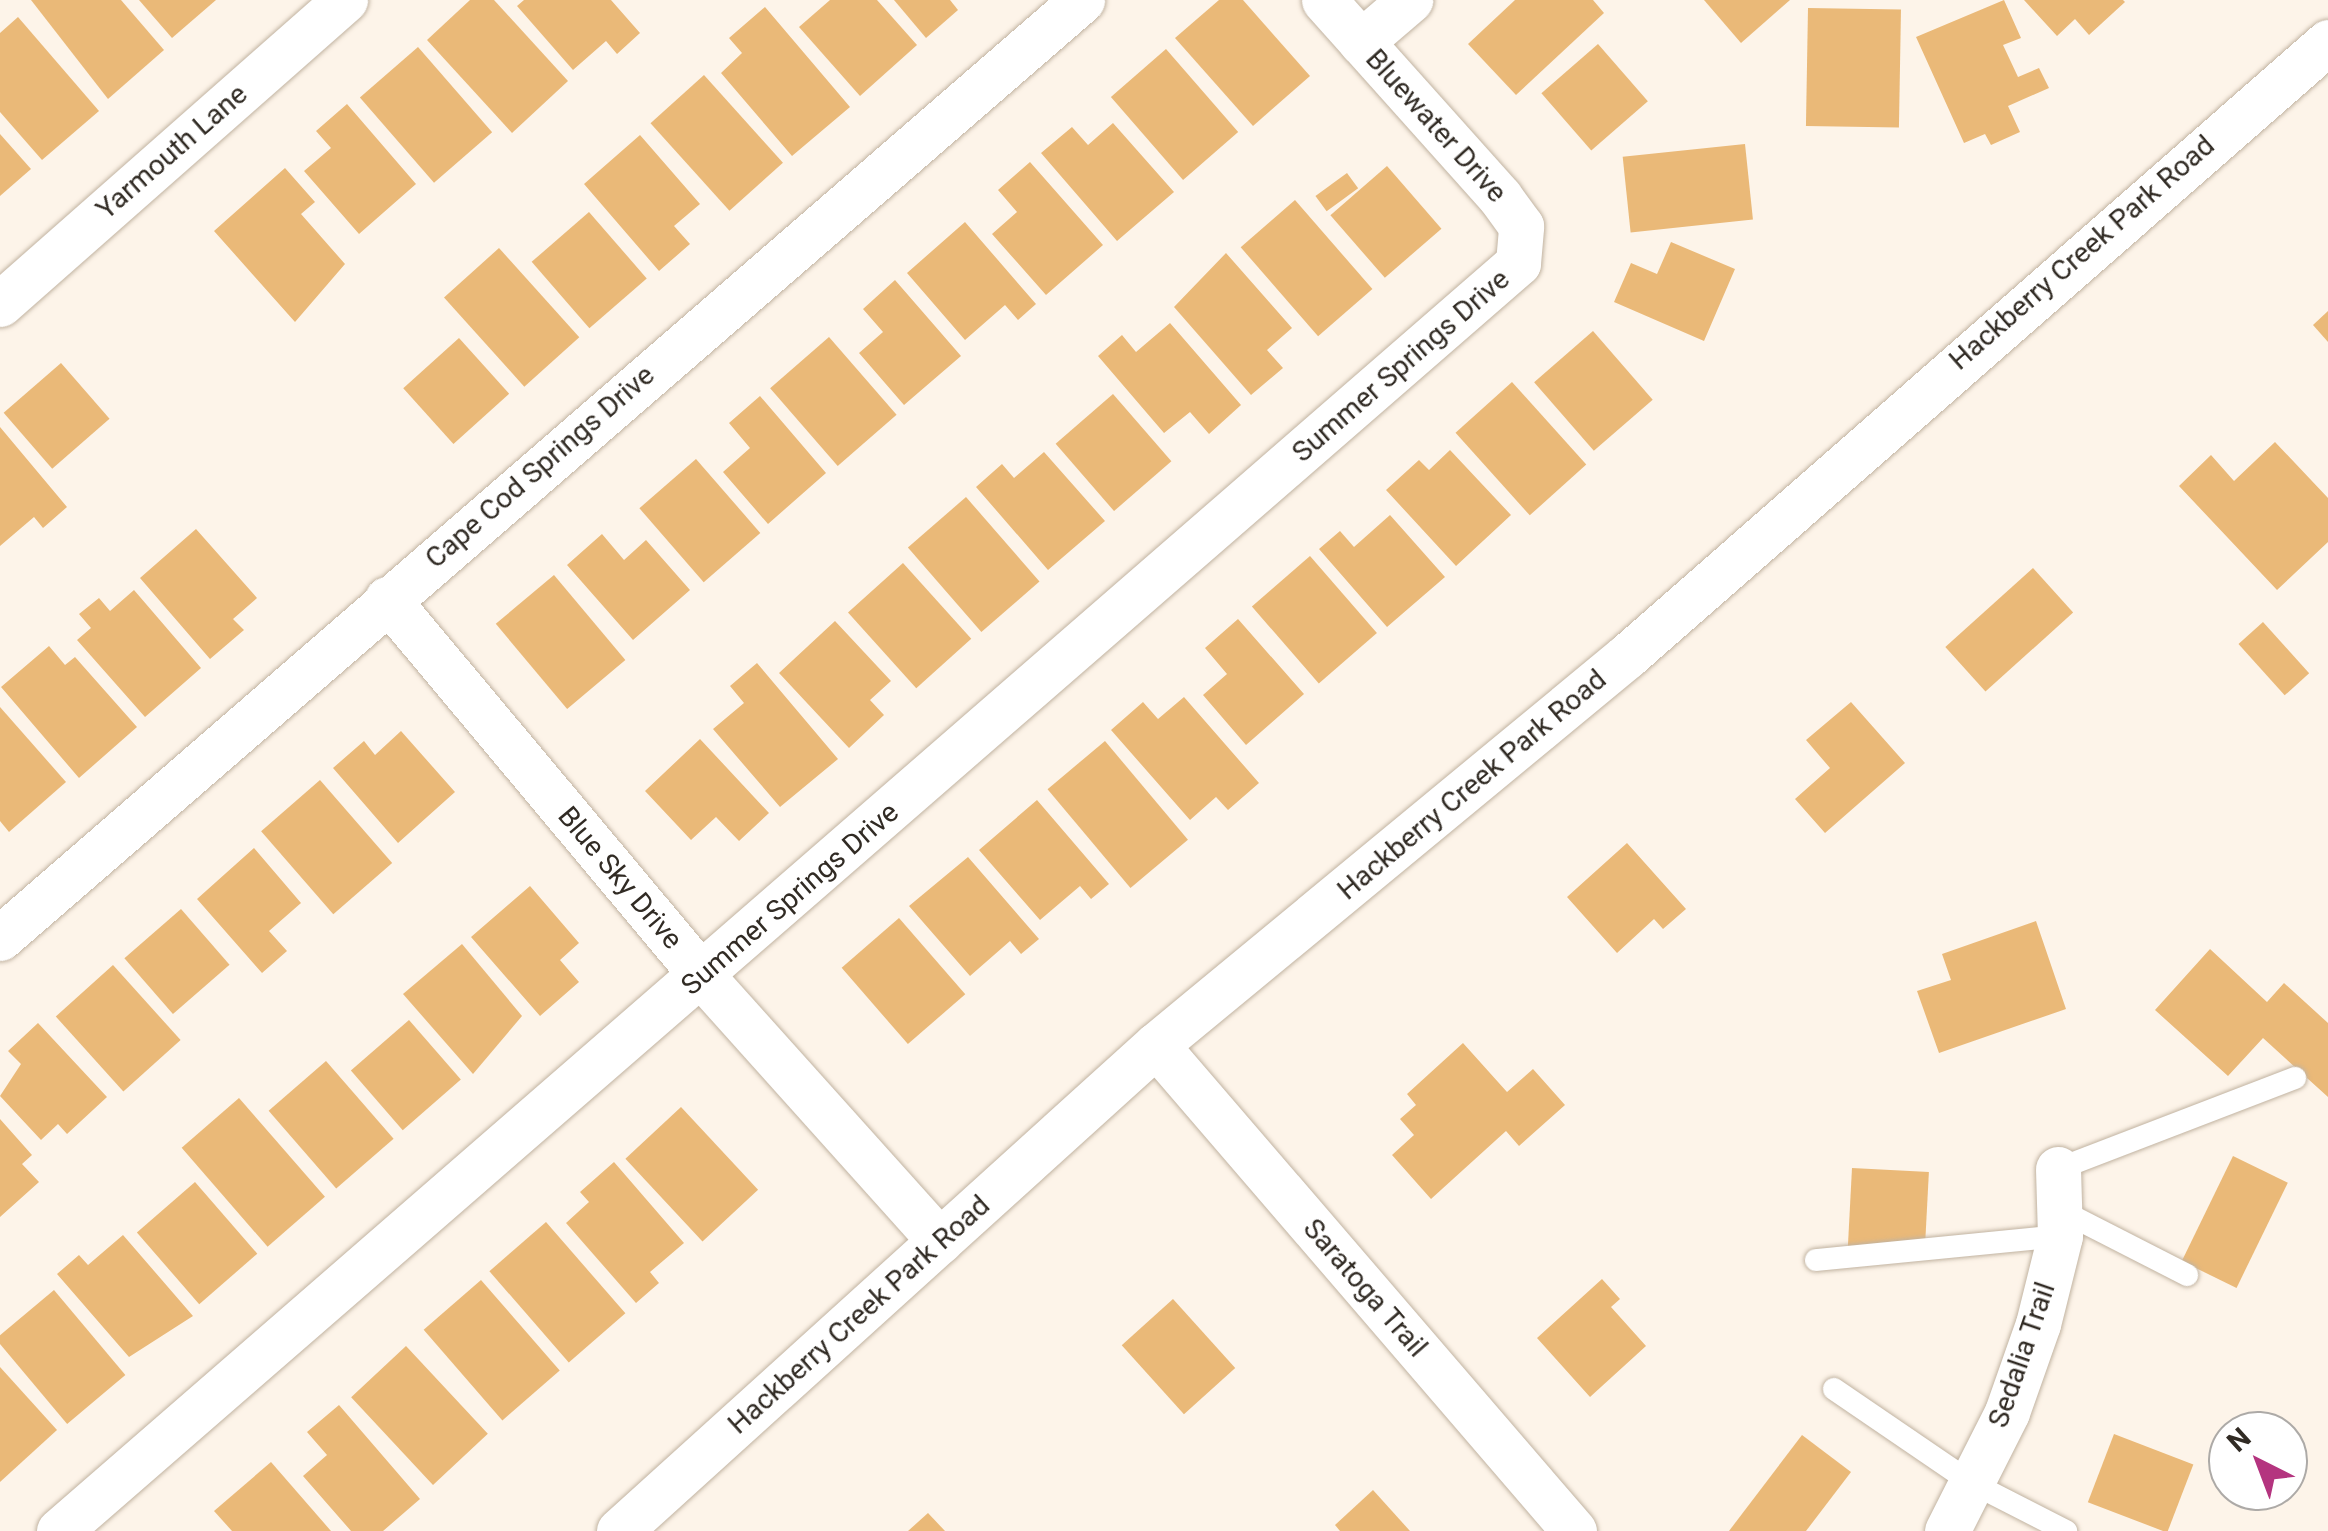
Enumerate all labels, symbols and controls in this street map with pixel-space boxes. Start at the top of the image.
street label: Bluewater Drive [1359,43,1513,209]
street label: Yarmouth Lane [90,77,254,227]
street label: Hackberry Creek Park Road [1943,129,2221,377]
street label: Summer Springs Drive [1286,263,1516,469]
street label: Cape Cod Springs Drive [419,359,661,575]
street label: Hackberry Creek Park Road [1331,663,1613,907]
street label: Summer Springs Drive [675,796,905,1002]
street label: Blue Sky Drive [551,800,689,956]
street label: Hackberry Creek Park Road [721,1189,997,1441]
street label: Saratoga Trail [1296,1212,1434,1364]
street label: Sedalia Trail [1981,1278,2063,1432]
north arrow [2208,1411,2308,1511]
text: N [2221,1421,2257,1459]

